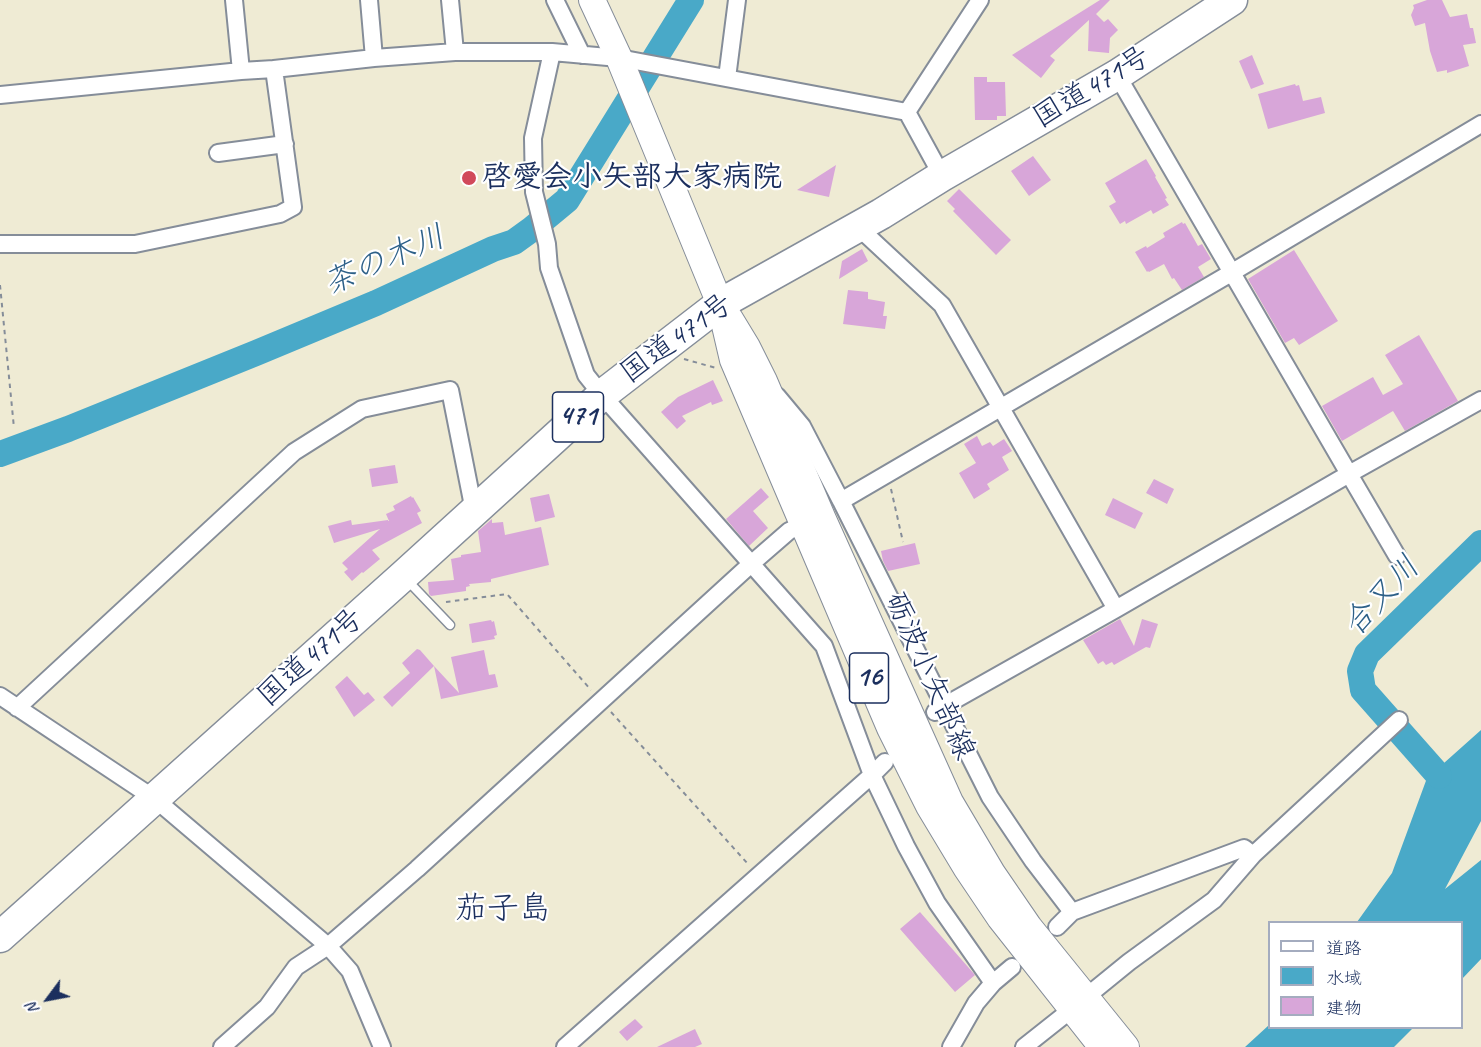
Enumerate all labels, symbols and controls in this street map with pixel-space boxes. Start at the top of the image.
street label: 国道471号 [1027,39,1157,137]
place label: 啓愛会小矢部大家病院 [482,160,782,196]
marker: 啓愛会小矢部大家病院 [460,169,478,187]
water label: 茶の木川 [319,218,451,304]
street label: 国道471号 [614,286,740,392]
road number: 471 [552,392,604,442]
water label: 合又川 [1335,549,1429,645]
street label: 砺波小矢部線 [876,586,982,766]
street label: 国道471号 [250,601,372,715]
road number: 16 [850,653,888,703]
district label: 茄子島 [455,891,551,929]
legend [1268,921,1463,1029]
text: 道路 [1326,937,1362,959]
text: 水域 [1326,967,1362,989]
north arrow [18,969,78,1029]
text: 建物 [1326,997,1362,1019]
text: N [22,999,44,1018]

